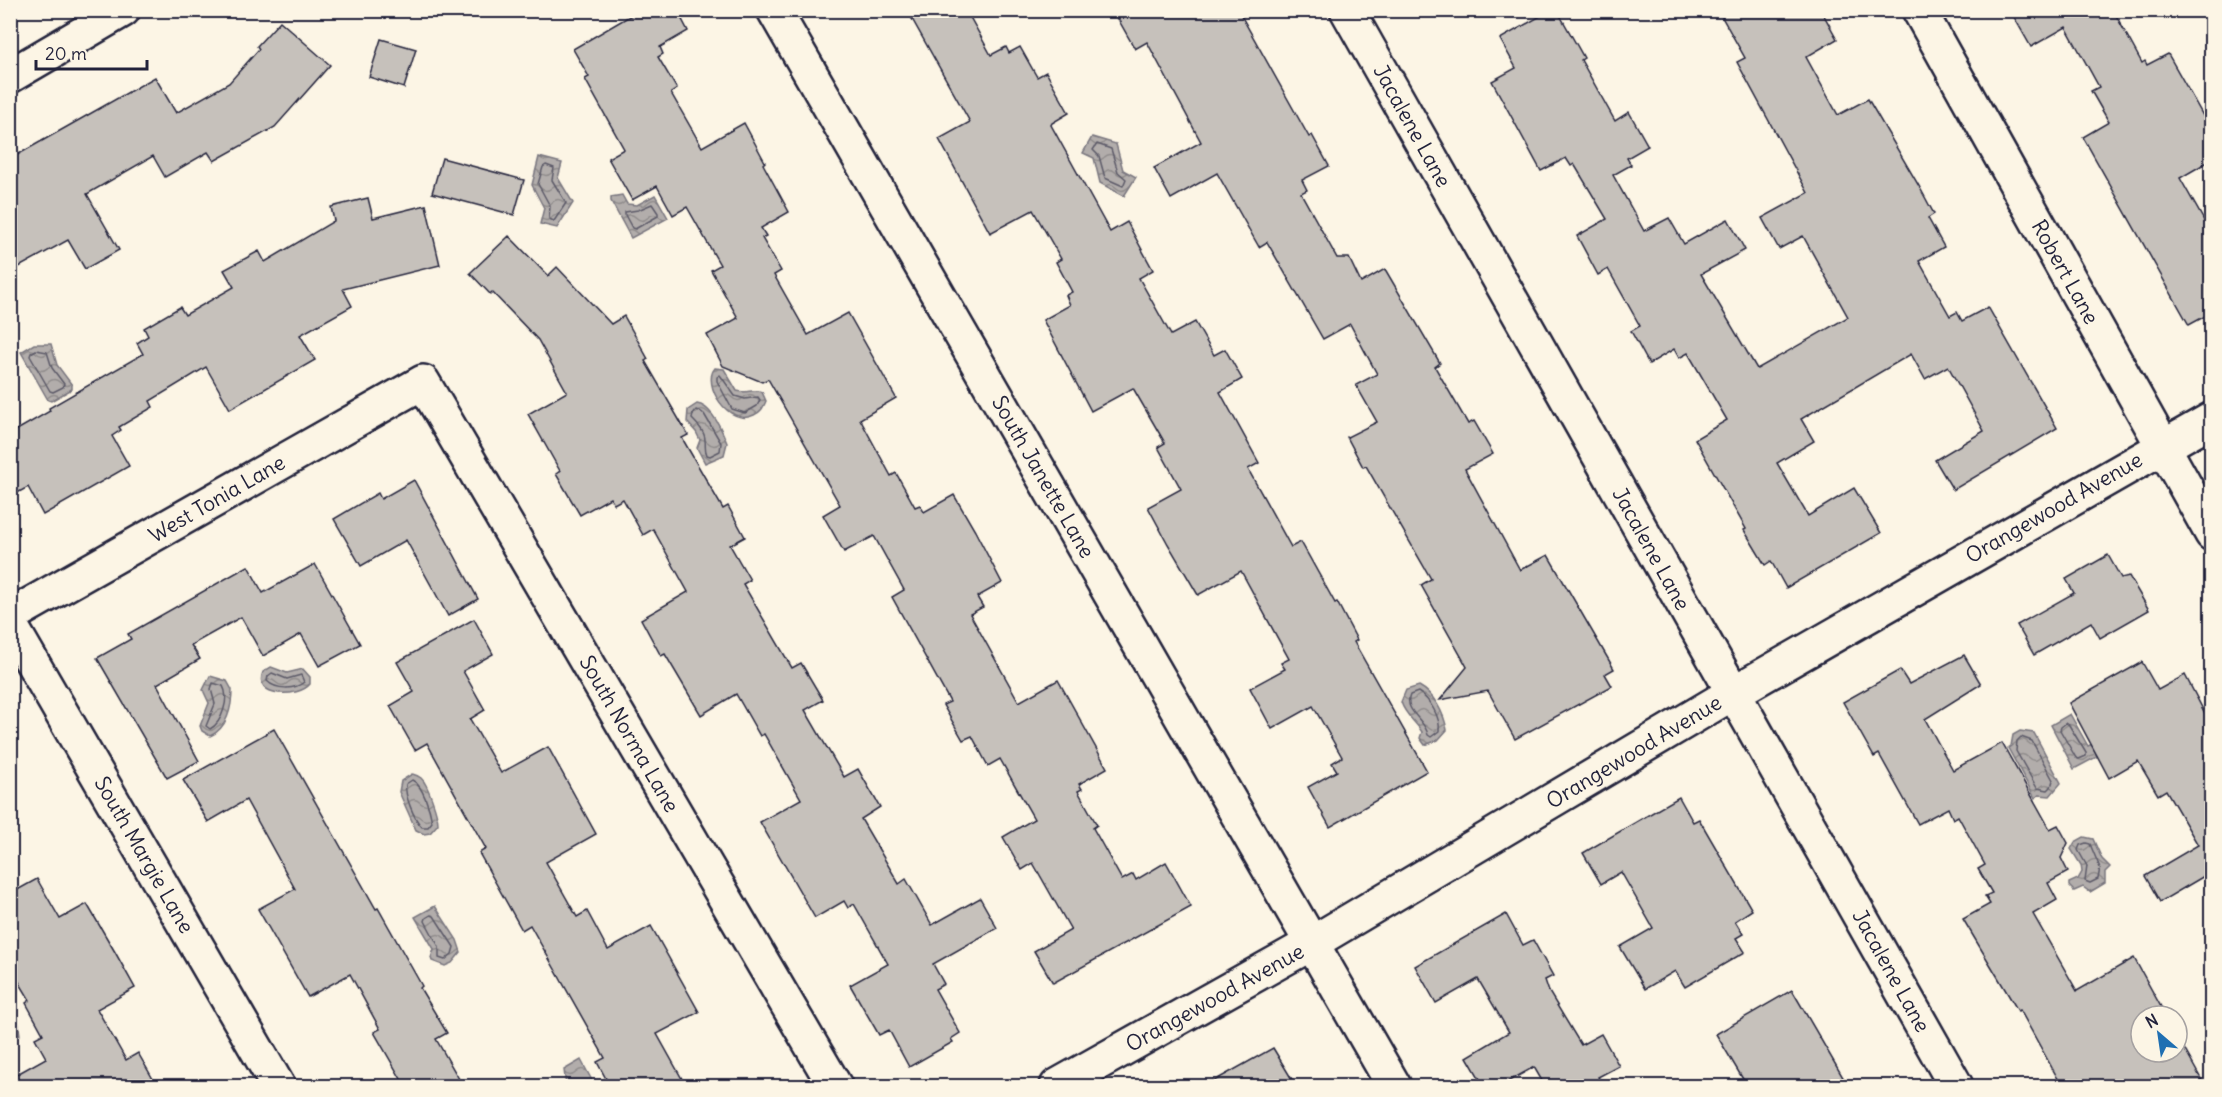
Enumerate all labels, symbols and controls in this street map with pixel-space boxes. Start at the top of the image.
scale bar [36,33,147,71]
text: 20 m [45,42,87,65]
street label: Jacalene Lane [1368,60,1457,192]
street label: Robert Lane [2026,215,2105,329]
street label: South Janette Lane [986,391,1101,563]
street label: Orangewood Avenue [1961,446,2147,569]
street label: West Tonia Lane [144,449,290,549]
street label: Jacalene Lane [1607,483,1696,615]
street label: South Norma Lane [574,650,685,817]
street label: Orangewood Avenue [1541,689,1726,815]
street label: South Margie Lane [89,772,200,938]
street label: Jacalene Lane [1847,905,1936,1037]
street label: Orangewood Avenue [1121,937,1309,1058]
north arrow [2129,1004,2189,1064]
text: N [2142,1009,2161,1032]

